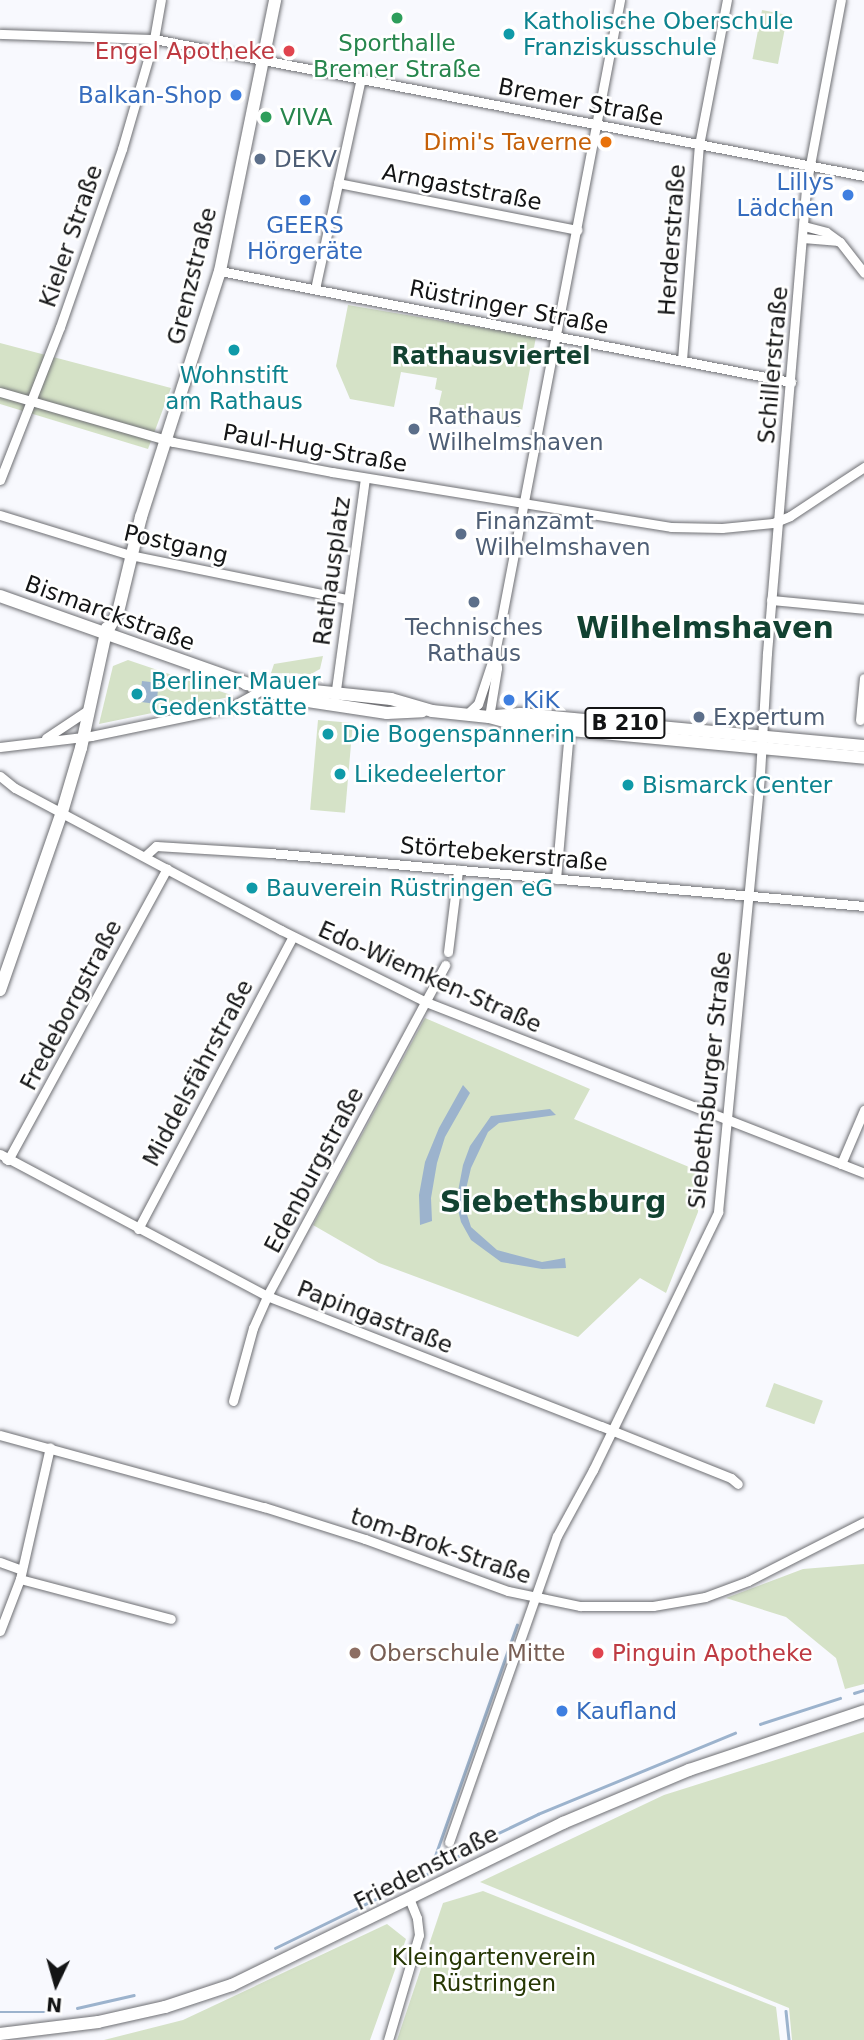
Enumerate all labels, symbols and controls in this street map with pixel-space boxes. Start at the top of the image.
place label: Katholische Oberschule Franziskusschule [523,7,794,61]
marker: Sporthalle Bremer Straße [389,10,405,26]
marker: Katholische Oberschule Franziskusschule [501,26,517,42]
place label: Sporthalle Bremer Straße [313,29,481,83]
place label: Engel Apotheke [95,37,275,65]
marker: Engel Apotheke [281,43,297,59]
street label: Bremer Straße [496,72,666,132]
place label: Balkan-Shop [78,81,222,109]
marker: Balkan-Shop [228,87,244,103]
place label: VIVA [280,103,333,131]
marker: VIVA [258,109,274,125]
place label: Dimi's Taverne [424,128,592,156]
marker: Dimi's Taverne [598,134,614,150]
place label: DEKV [274,145,337,173]
marker: DEKV [252,151,268,167]
street label: Arngaststraße [380,158,544,216]
street label: Kieler Straße [34,161,108,311]
street label: Herderstraße [653,163,691,317]
place label: Lillys Lädchen [737,168,834,222]
marker: Lillys Lädchen [840,187,856,203]
marker: GEERS Hörgeräte [297,192,313,208]
street label: Grenzstraße [162,204,222,348]
place label: GEERS Hörgeräte [247,211,363,265]
street label: Rüstringer Straße [407,274,611,340]
street label: Schillerstraße [752,285,794,445]
marker: Wohnstift am Rathaus [226,342,242,358]
district label: Rathausviertel [392,343,590,371]
place label: Wohnstift am Rathaus [165,361,303,415]
place label: Rathaus Wilhelmshaven [428,402,604,456]
street label: Paul-Hug-Straße [221,418,409,478]
marker: Rathaus Wilhelmshaven [406,421,422,437]
street label: Rathausplatz [308,495,356,647]
place label: Finanzamt Wilhelmshaven [475,507,651,561]
street label: Postgang [121,519,231,569]
marker: Finanzamt Wilhelmshaven [453,526,469,542]
street label: Bismarckstraße [21,569,199,657]
marker: Technisches Rathaus [466,594,482,610]
district label: Wilhelmshaven [576,610,834,646]
place label: Technisches Rathaus [405,613,543,667]
place label: Berliner Mauer Gedenkstätte [151,667,321,721]
marker: Berliner Mauer Gedenkstätte [129,686,145,702]
place label: KiK [523,686,560,714]
marker: KiK [501,692,517,708]
place label: Expertum [713,703,825,731]
road number: B 210 [583,706,667,740]
marker: Expertum [691,709,707,725]
place label: Die Bogenspannerin [342,720,575,748]
marker: Die Bogenspannerin [320,726,336,742]
place label: Likedeelertor [354,760,505,788]
marker: Likedeelertor [332,766,348,782]
place label: Bismarck Center [642,771,832,799]
marker: Bismarck Center [620,777,636,793]
street label: Störtebekerstraße [399,831,609,877]
place label: Bauverein Rüstringen eG [266,874,553,902]
marker: Bauverein Rüstringen eG [244,880,260,896]
street label: Fredeborgstraße [14,915,128,1095]
street label: Edo-Wiemken-Straße [314,915,546,1039]
street label: Siebethsburger Straße [683,950,737,1210]
street label: Middelsfährstraße [137,975,259,1171]
street label: Edenburgstraße [259,1082,369,1258]
district label: Siebethsburg [440,1184,666,1220]
street label: Papingastraße [293,1275,457,1359]
street label: tom-Brok-Straße [347,1502,535,1590]
place label: Oberschule Mitte [369,1639,565,1667]
place label: Pinguin Apotheke [612,1639,813,1667]
marker: Oberschule Mitte [347,1645,363,1661]
marker: Pinguin Apotheke [590,1645,606,1661]
place label: Kaufland [576,1697,677,1725]
marker: Kaufland [554,1703,570,1719]
street label: Friedenstraße [349,1820,503,1916]
park label: Kleingartenverein Rüstringen [392,1943,596,1997]
north arrow [21,1949,91,2019]
text: N [45,1993,63,2017]

